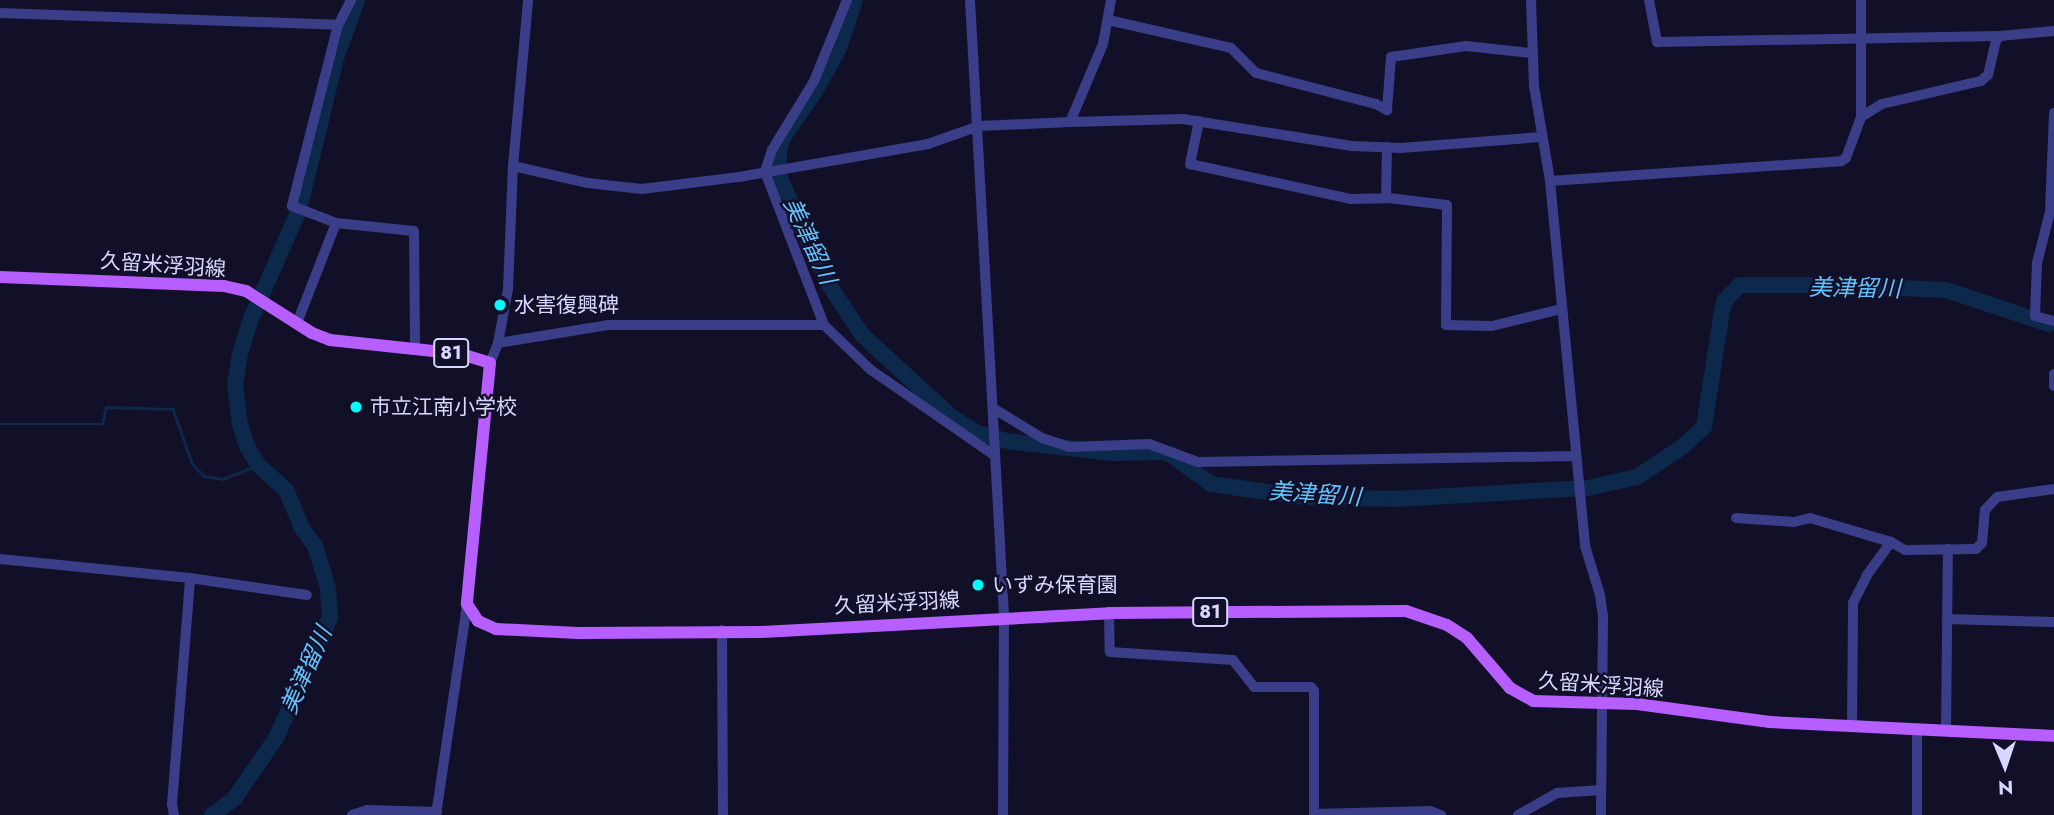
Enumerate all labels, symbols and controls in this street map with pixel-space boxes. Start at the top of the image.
water label: 美津留川 [778,193,842,289]
street label: 久留米浮羽線 [99,248,227,282]
water label: 美津留川 [1809,273,1901,303]
place label: 水害復興碑 [514,292,619,318]
marker: 水害復興碑 [492,297,508,313]
road number: 81 [432,338,470,368]
place label: 市立江南小学校 [370,394,517,420]
marker: 市立江南小学校 [348,399,364,415]
water label: 美津留川 [1268,477,1362,511]
place label: いずみ保育園 [992,572,1118,598]
marker: いずみ保育園 [970,577,986,593]
street label: 久留米浮羽線 [833,587,961,619]
road number: 81 [1191,596,1229,628]
water label: 美津留川 [275,622,337,718]
street label: 久留米浮羽線 [1537,668,1665,702]
north arrow [1970,731,2040,801]
text: N [1998,774,2014,801]

